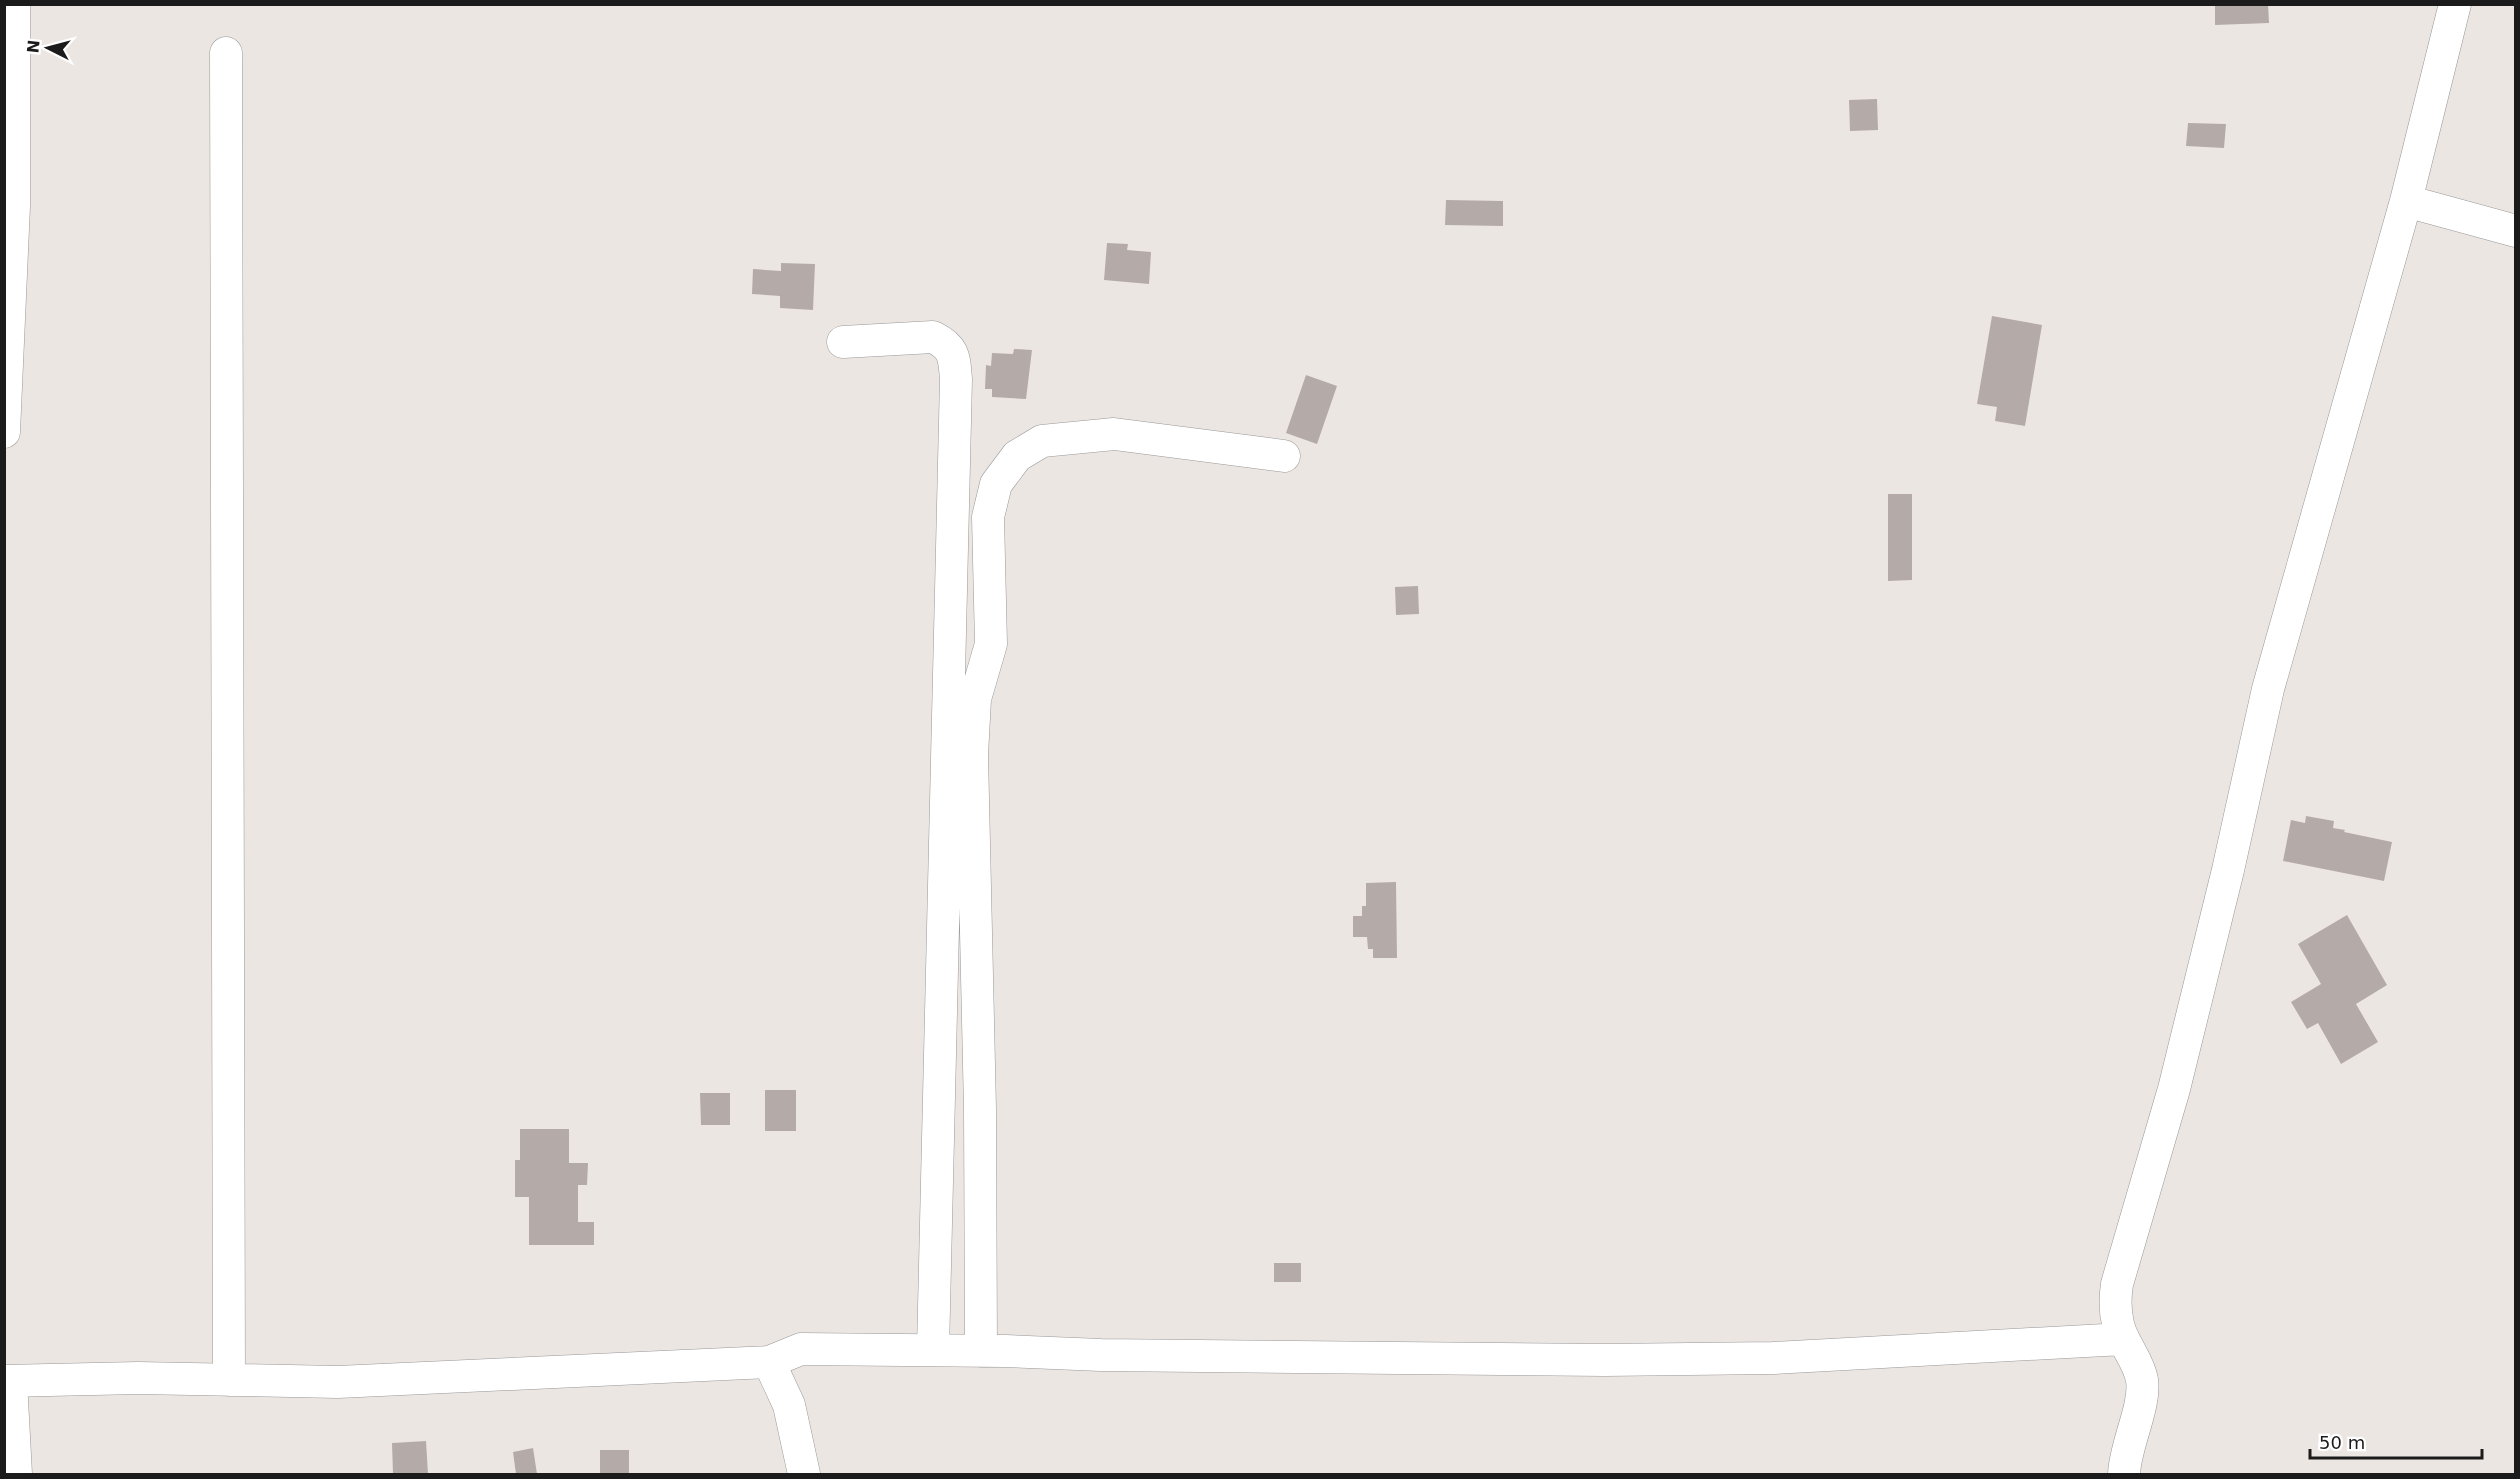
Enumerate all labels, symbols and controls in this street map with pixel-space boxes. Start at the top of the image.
north arrow [18,18,78,78]
text: N [23,39,44,54]
scale bar [2310,1422,2482,1460]
text: 50 m [2319,1432,2365,1453]

